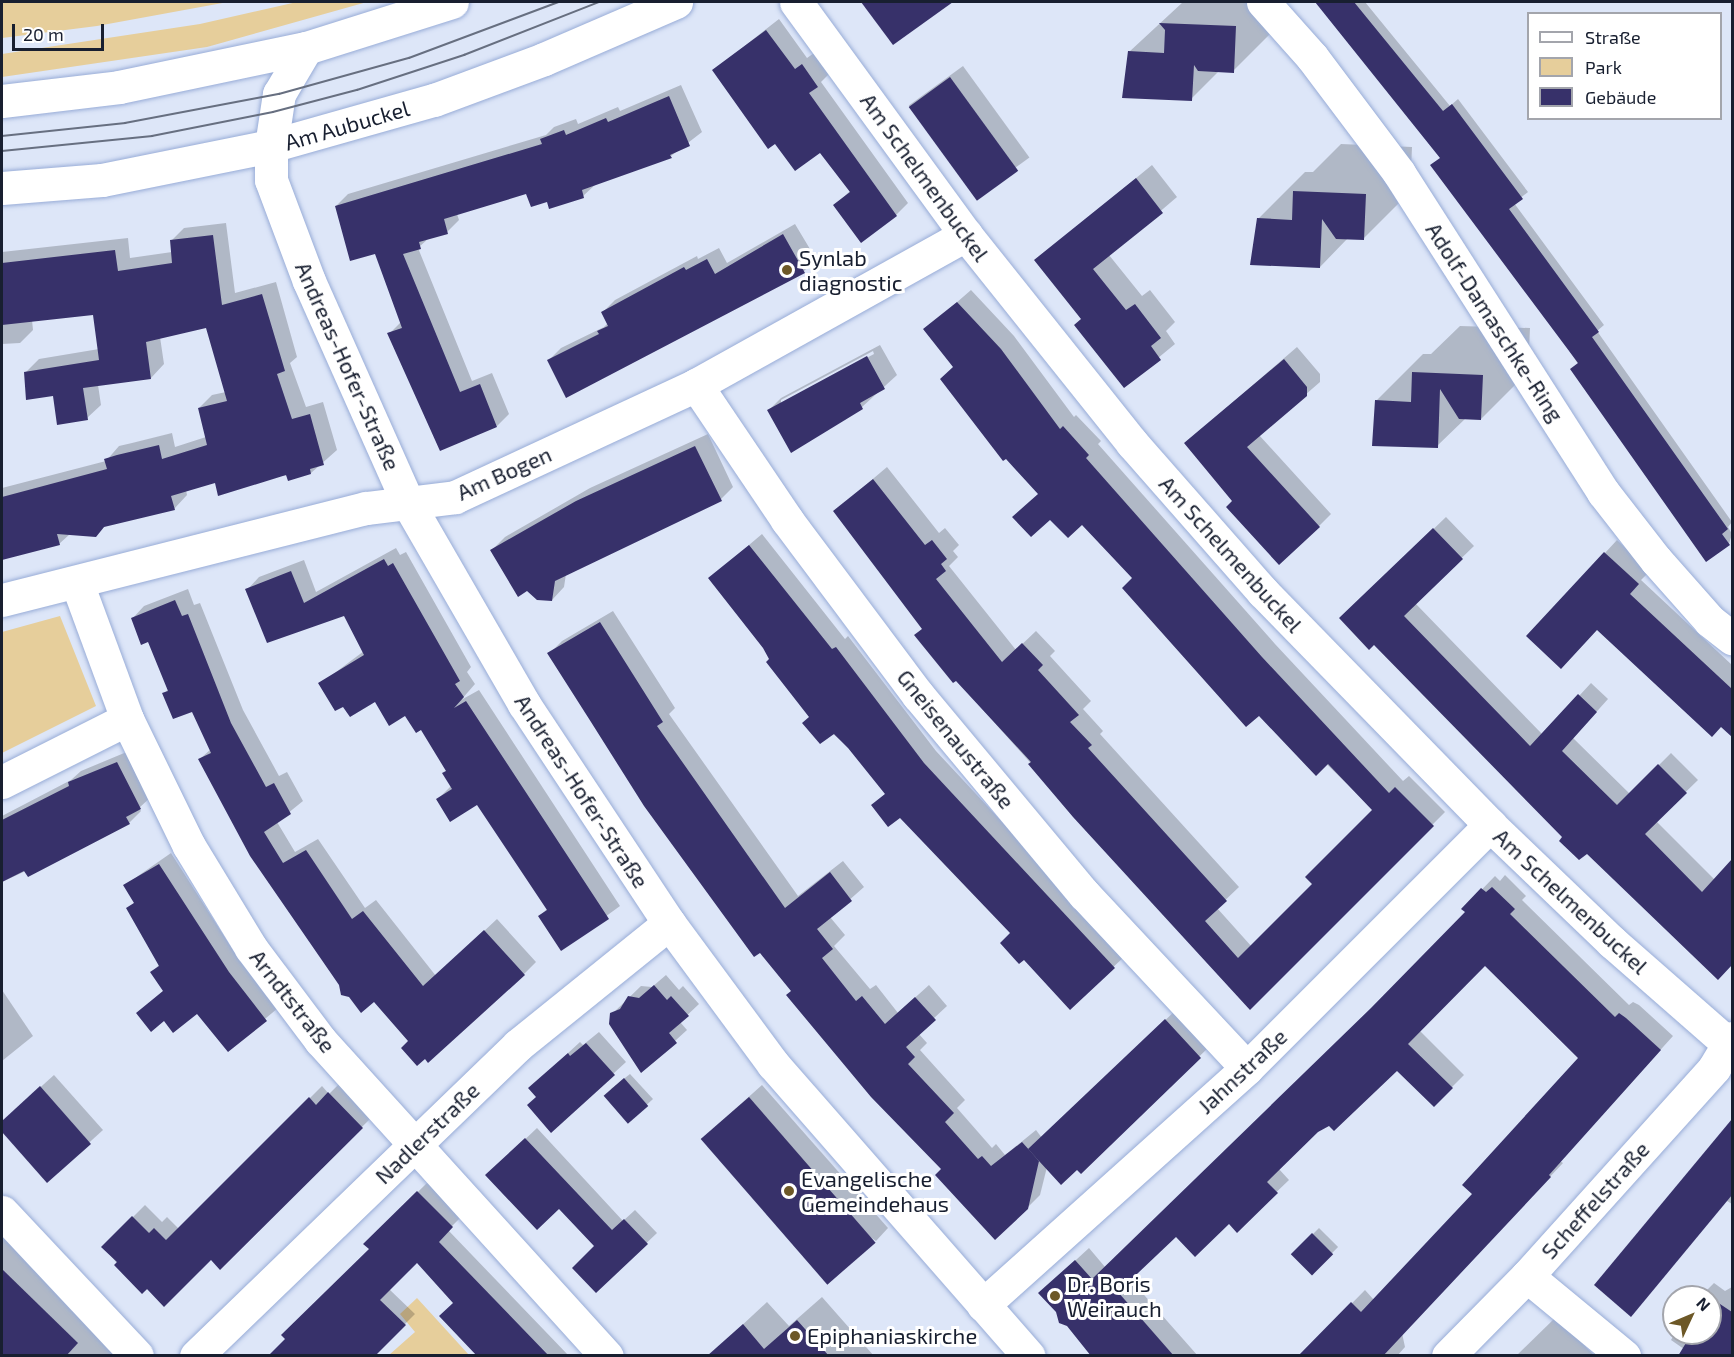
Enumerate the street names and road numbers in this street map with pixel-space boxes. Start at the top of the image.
street label: Am Schelmenbuckel [855,88,995,266]
street label: Am Aubuckel [281,95,413,155]
street label: Adolf-Damaschke-Ring [1421,217,1569,427]
street label: Andreas-Hofer-Straße [290,258,406,474]
street label: Am Bogen [453,440,555,506]
street label: Am Schelmenbuckel [1154,470,1308,638]
street label: Gneisenaustraße [892,664,1020,814]
street label: Andreas-Hofer-Straße [510,689,654,893]
street label: Am Schelmenbuckel [1488,823,1654,979]
street label: Arndtstraße [245,944,341,1058]
street label: Jahnstraße [1192,1023,1292,1119]
street label: Nadlerstraße [369,1077,485,1189]
street label: Scheffelstraße [1535,1136,1655,1264]

